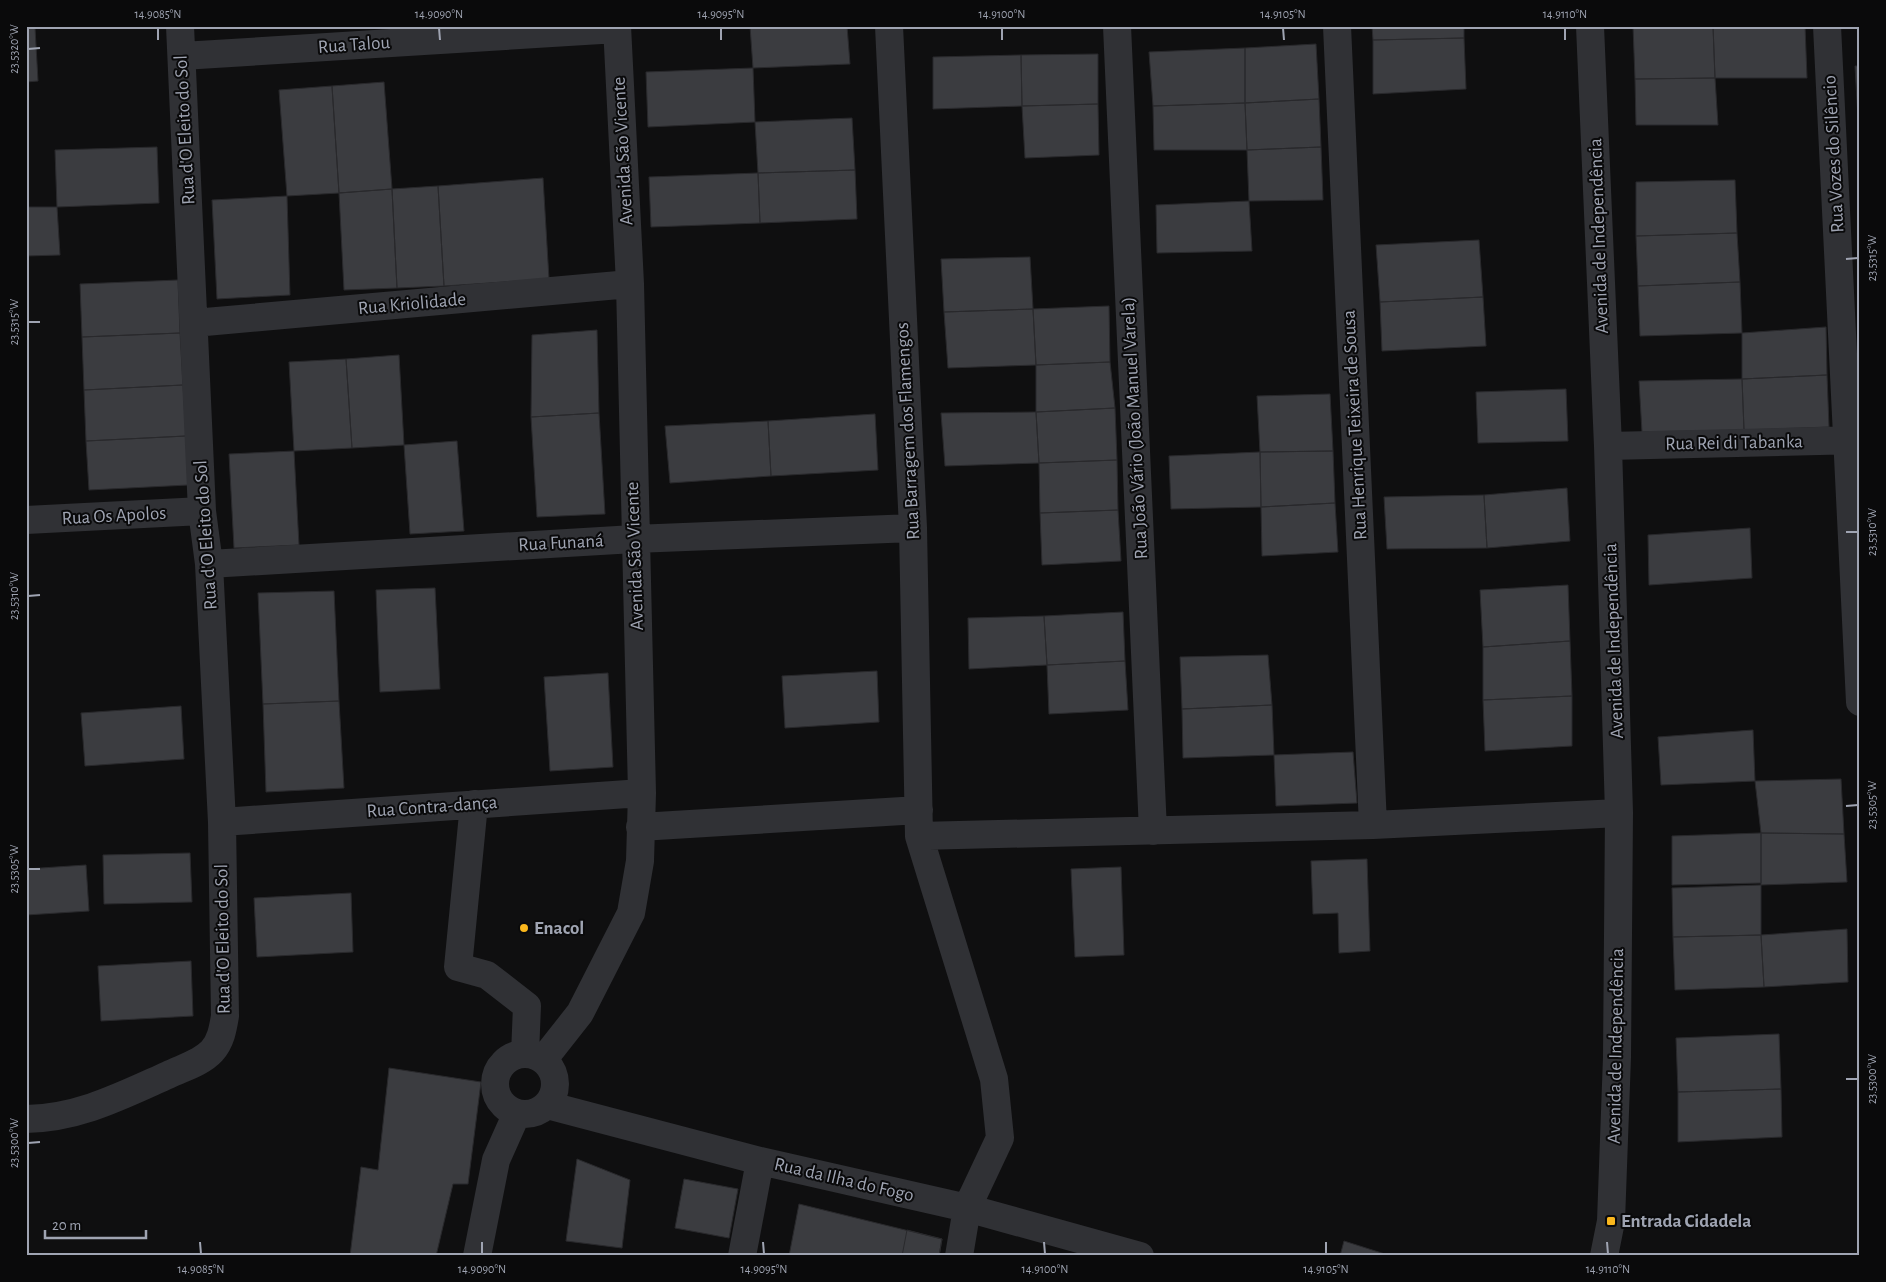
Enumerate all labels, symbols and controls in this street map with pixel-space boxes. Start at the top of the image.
text: 14.9085°N [134,8,182,20]
text: 14.9090°N [415,8,463,20]
text: 14.9095°N [698,8,745,20]
text: 14.9100°N [979,8,1025,20]
text: 14.9105°N [1260,8,1306,20]
text: 14.9110°N [1543,8,1587,20]
text: 23.5320°W [8,24,20,74]
street label: Rua Talou [317,33,391,57]
street label: Rua d'O Eleito do Sol [172,55,198,205]
street label: Rua Vozes do Silêncio [1820,75,1848,233]
street label: Avenida São Vicente [610,76,636,226]
street label: Avenida de Independência [1586,138,1612,334]
text: 23.5315°W [1866,234,1878,281]
street label: Rua Kriolidade [357,290,467,318]
street label: Rua João Vário (João Manuel Varela) [1119,296,1151,560]
text: 23.5315°W [8,298,20,345]
street label: Rua Henrique Teixeira de Sousa [1339,309,1371,541]
street label: Rua Barragem dos Flamengos [893,322,923,540]
street label: Rua Rei di Tabanka [1665,432,1803,454]
street label: Rua d'O Eleito do Sol [191,460,221,610]
street label: Avenida São Vicente [623,481,647,631]
street label: Rua Os Apolos [61,504,167,528]
text: 23.5310°W [1866,508,1878,556]
street label: Rua Funaná [518,531,604,555]
street label: Avenida de Independência [1601,543,1627,739]
text: 23.5310°W [8,572,20,620]
text: 23.5305°W [1866,780,1878,829]
street label: Rua Contra-dança [366,793,498,821]
text: 23.5305°W [8,844,20,893]
street label: Rua d'O Eleito do Sol [212,864,234,1014]
place label: Enacol [534,919,584,938]
marker: Enacol [518,922,530,934]
street label: Avenida de Independência [1605,948,1627,1144]
text: 23.5300°W [1866,1054,1878,1104]
text: 23.5300°W [8,1118,20,1168]
street label: Rua da Ilha do Fogo [772,1155,916,1205]
scale bar [45,1207,146,1239]
place label: Entrada Cidadela [1621,1212,1751,1231]
marker: Entrada Cidadela [1605,1215,1617,1227]
text: 20 m [52,1218,81,1233]
text: 14.9085°N [177,1263,225,1275]
text: 14.9090°N [458,1263,506,1275]
text: 14.9095°N [741,1263,788,1275]
text: 14.9100°N [1022,1263,1068,1275]
text: 14.9105°N [1303,1263,1349,1275]
text: 14.9110°N [1586,1263,1630,1275]

